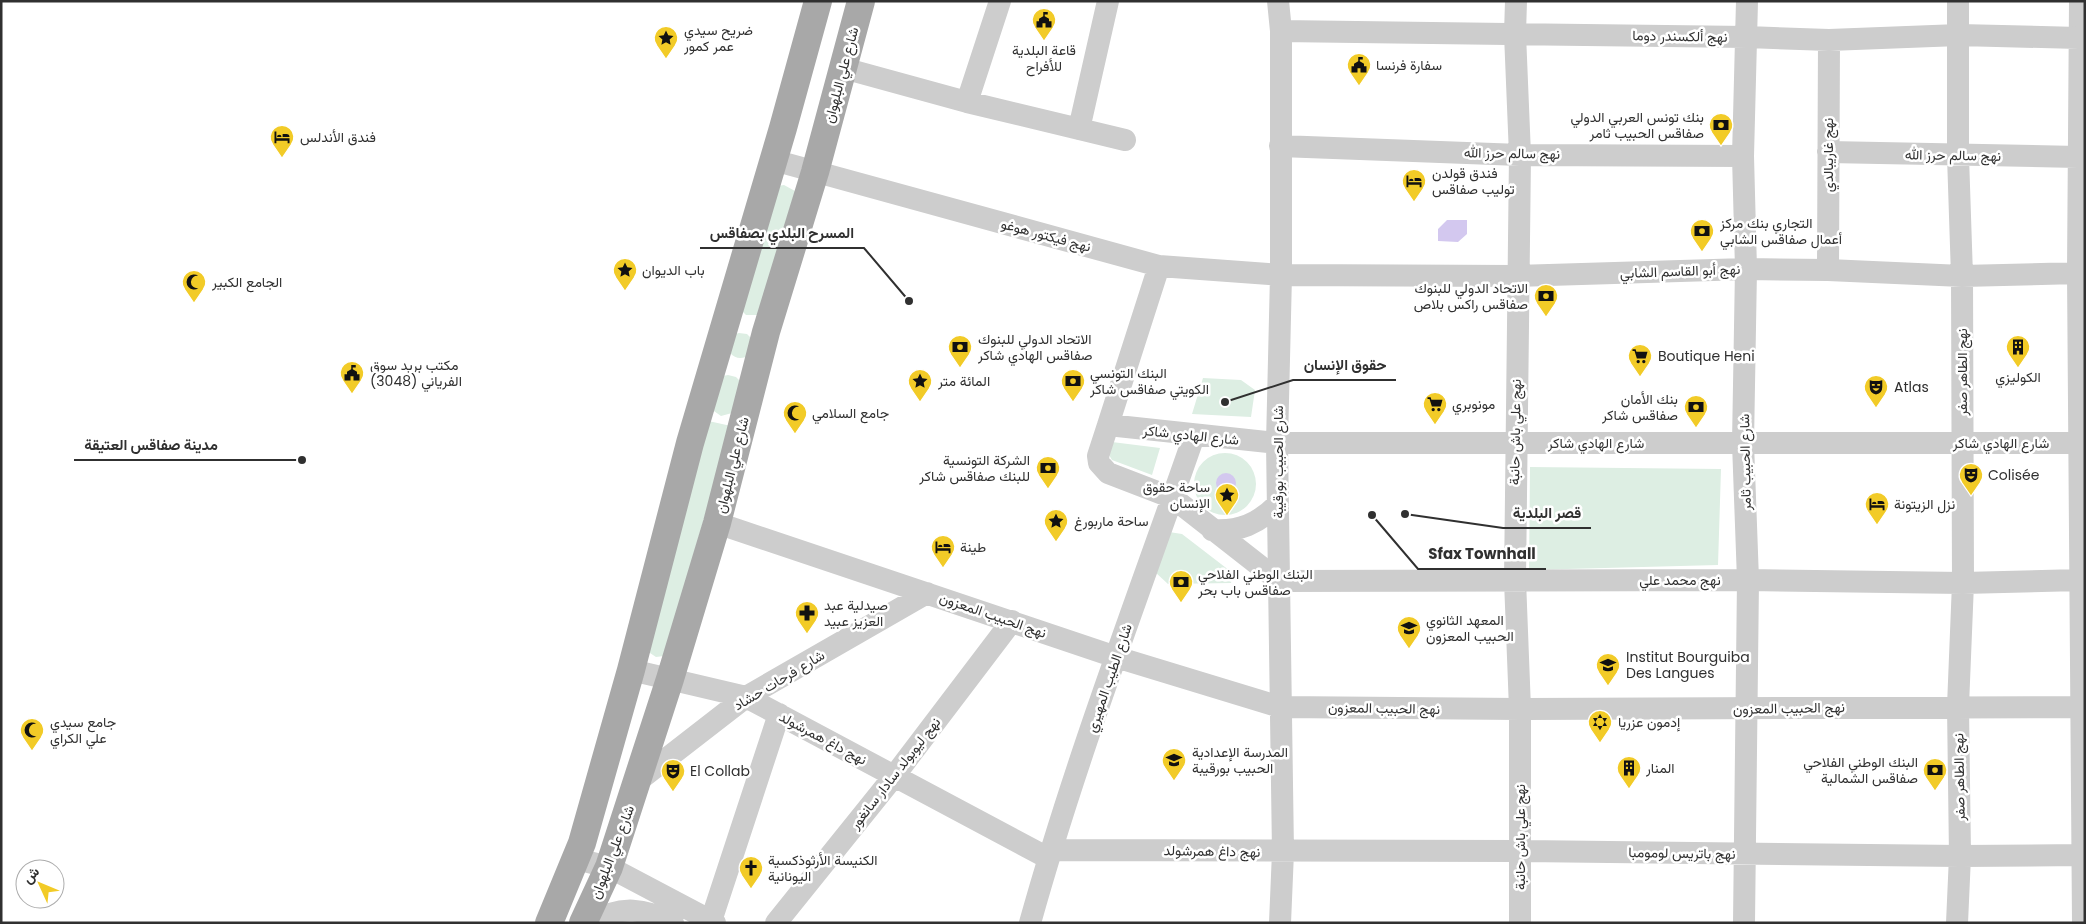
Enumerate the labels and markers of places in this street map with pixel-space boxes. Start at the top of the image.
public building icon: قاعة البلدية للأفراح [1031,7,1057,41]
place label: ضريح سيدي عمر كمور [683,20,753,56]
place icon: ضريح سيدي عمر كمور [653,25,679,59]
place label: قاعة البلدية للأفراح [1012,40,1076,77]
public building icon: سفارة فرنسا [1346,52,1372,86]
place label: سفارة فرنسا [1376,55,1442,75]
place label: بنك تونس العربي الدولي صفاقس الحبيب ثامر [1570,107,1704,143]
bank icon: بنك تونس العربي الدولي صفاقس الحبيب ثامر [1708,112,1734,146]
hotel icon: فندق الأندلس [269,124,295,158]
place label: فندق الأندلس [300,127,376,147]
place label: فندق قولدن توليب صفاقس [1432,163,1514,199]
hotel icon: فندق قولدن توليب صفاقس [1401,168,1427,202]
place label: التجاري بنك مركز أعمال صفاقس الشابي [1719,213,1842,251]
callout: المسرح البلدي بصفاقس [700,218,864,248]
bank icon: التجاري بنك مركز أعمال صفاقس الشابي [1689,218,1715,252]
place icon: باب الديوان [612,257,638,291]
place label: باب الديوان [642,260,705,280]
mosque icon: الجامع الكبير [181,269,207,303]
place label: الجامع الكبير [211,272,282,293]
place label: الاتحاد الدولي للبنوك صفاقس راكس بلاص [1414,278,1528,314]
bank icon: الاتحاد الدولي للبنوك صفاقس راكس بلاص [1533,283,1559,317]
place label: الاتحاد الدولي للبنوك صفاقس الهادي شاكر [977,329,1093,367]
bank icon: الاتحاد الدولي للبنوك صفاقس الهادي شاكر [947,334,973,368]
building icon: الكوليزي [2005,334,2031,368]
supermarket icon: Boutique Heni [1627,343,1653,377]
place label: Boutique Heni [1658,346,1755,366]
callout: حقوق الإنسان [1293,350,1396,380]
place label: مكتب بريد سوق الفرياني (3048) [370,355,462,393]
public building icon: مكتب بريد سوق الفرياني (3048) [339,360,365,394]
place label: البنك التونسي الكويتي صفاقس شاكر [1089,363,1209,401]
place label: الكوليزي [1995,367,2041,389]
place icon: المائة متر [907,368,933,402]
bank icon: البنك التونسي الكويتي صفاقس شاكر [1060,368,1086,402]
place label: المائة متر [937,371,990,391]
theatre icon: Atlas [1863,374,1889,408]
place label: Atlas [1894,377,1929,397]
place label: بنك الأمان صفاقس شاكر [1601,389,1678,425]
supermarket icon: مونوبري [1422,391,1448,425]
place label: مونوبري [1452,394,1495,416]
bank icon: بنك الأمان صفاقس شاكر [1683,394,1709,428]
mosque icon: جامع السلامي [782,400,808,434]
place label: جامع السلامي [812,403,889,425]
callout: مدينة صفاقس العتيقة [74,430,228,460]
place label: الشركة التونسية للبنك صفاقس شاكر [918,450,1030,486]
bank icon: الشركة التونسية للبنك صفاقس شاكر [1035,455,1061,489]
theatre icon: Colisée [1958,462,1984,496]
place label: Colisée [1988,465,2040,485]
place label: ساحة حقوق الإنسان [1143,477,1210,513]
place icon: ساحة حقوق الإنسان [1214,482,1240,516]
hotel icon: نزل الزيتونة [1864,491,1890,525]
place label: نزل الزيتونة [1894,494,1955,514]
callout: قصر البلدية [1503,498,1591,528]
place icon: ساحة ماربورغ [1043,508,1069,542]
place label: ساحة ماربورغ [1074,511,1148,532]
hotel icon: طينة [930,534,956,568]
place label: طينة [960,537,986,557]
callout: Sfax Townhall [1418,539,1546,569]
place label: البنك الوطني الفلاحي صفاقس باب بحر [1197,564,1313,600]
bank icon: البنك الوطني الفلاحي صفاقس باب بحر [1168,569,1194,603]
place label: صيدلية عبد العزيز عبيد [824,595,888,631]
pharmacy icon: صيدلية عبد العزيز عبيد [794,600,820,634]
place label: المعهد الثانوي الحبيب المعزون [1426,610,1514,646]
school or university icon: المعهد الثانوي الحبيب المعزون [1396,615,1422,649]
place label: Institut Bourguiba Des Langues [1626,647,1750,683]
school or university icon: Institut Bourguiba Des Langues [1595,652,1621,686]
synagogue icon: إدمون عزريا [1587,709,1613,743]
place label: جامع سيدي علي الكراي [50,712,116,750]
place label: إدمون عزريا [1618,712,1680,732]
mosque icon: جامع سيدي علي الكراي [19,717,45,751]
place label: المدرسة الإعدادية الحبيب بورقيبة [1192,742,1288,778]
school or university icon: المدرسة الإعدادية الحبيب بورقيبة [1161,747,1187,781]
place label: البنك الوطني الفلاحي صفاقس الشمالية [1803,752,1918,788]
building icon: المنار [1616,755,1642,789]
bank icon: البنك الوطني الفلاحي صفاقس الشمالية [1922,757,1948,791]
theatre icon: El Collab [660,758,686,792]
place label: المنار [1645,758,1674,778]
place label: El Collab [690,761,750,781]
place label: الكنيسة الأرثوذكسية اليونانية [768,850,878,886]
church icon: الكنيسة الأرثوذكسية اليونانية [738,855,764,889]

